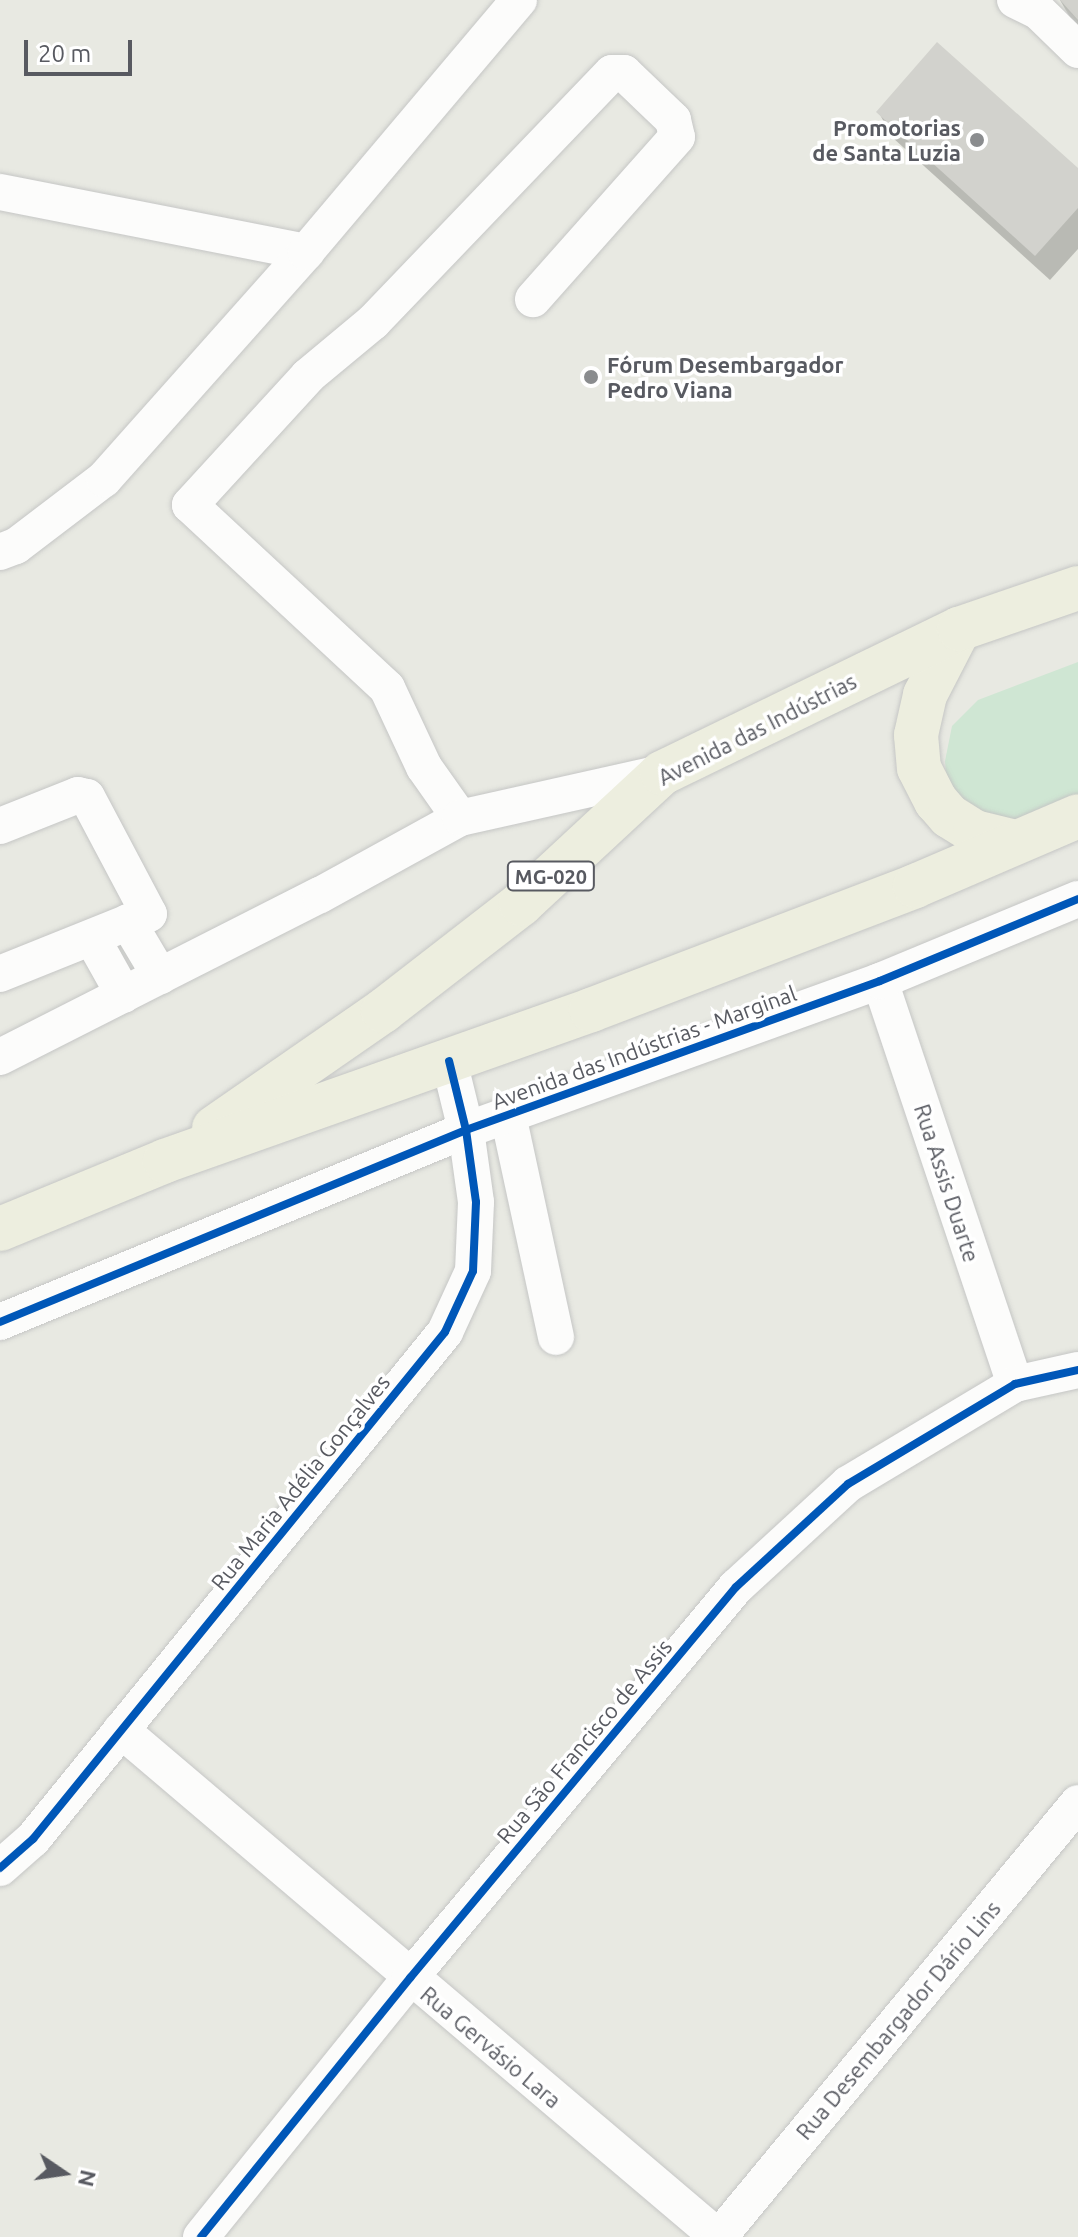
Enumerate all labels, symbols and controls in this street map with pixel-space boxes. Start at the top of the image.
scale bar [28,24,136,74]
text: 20 m [38,40,91,67]
place label: Promotorias de Santa Luzia [812,114,961,166]
marker: Promotorias de Santa Luzia [968,131,986,149]
place label: Fórum Desembargador Pedro Viana [607,351,844,402]
marker: Fórum Desembargador Pedro Viana [582,368,600,386]
street label: Avenida das Indústrias [653,668,861,790]
road number: MG-020 [505,860,597,892]
street label: Avenida das Indústrias - Marginal [488,980,800,1114]
street label: Rua Assis Duarte [909,1101,985,1265]
street label: Rua Maria Adélia Gonçalves [205,1369,395,1595]
street label: Rua São Francisco de Assis [491,1633,677,1849]
street label: Rua Desembargador Dário Lins [790,1895,1006,2145]
street label: Rua Gervásio Lara [415,1981,567,2113]
north arrow [24,2133,104,2213]
text: N [74,2168,102,2189]

